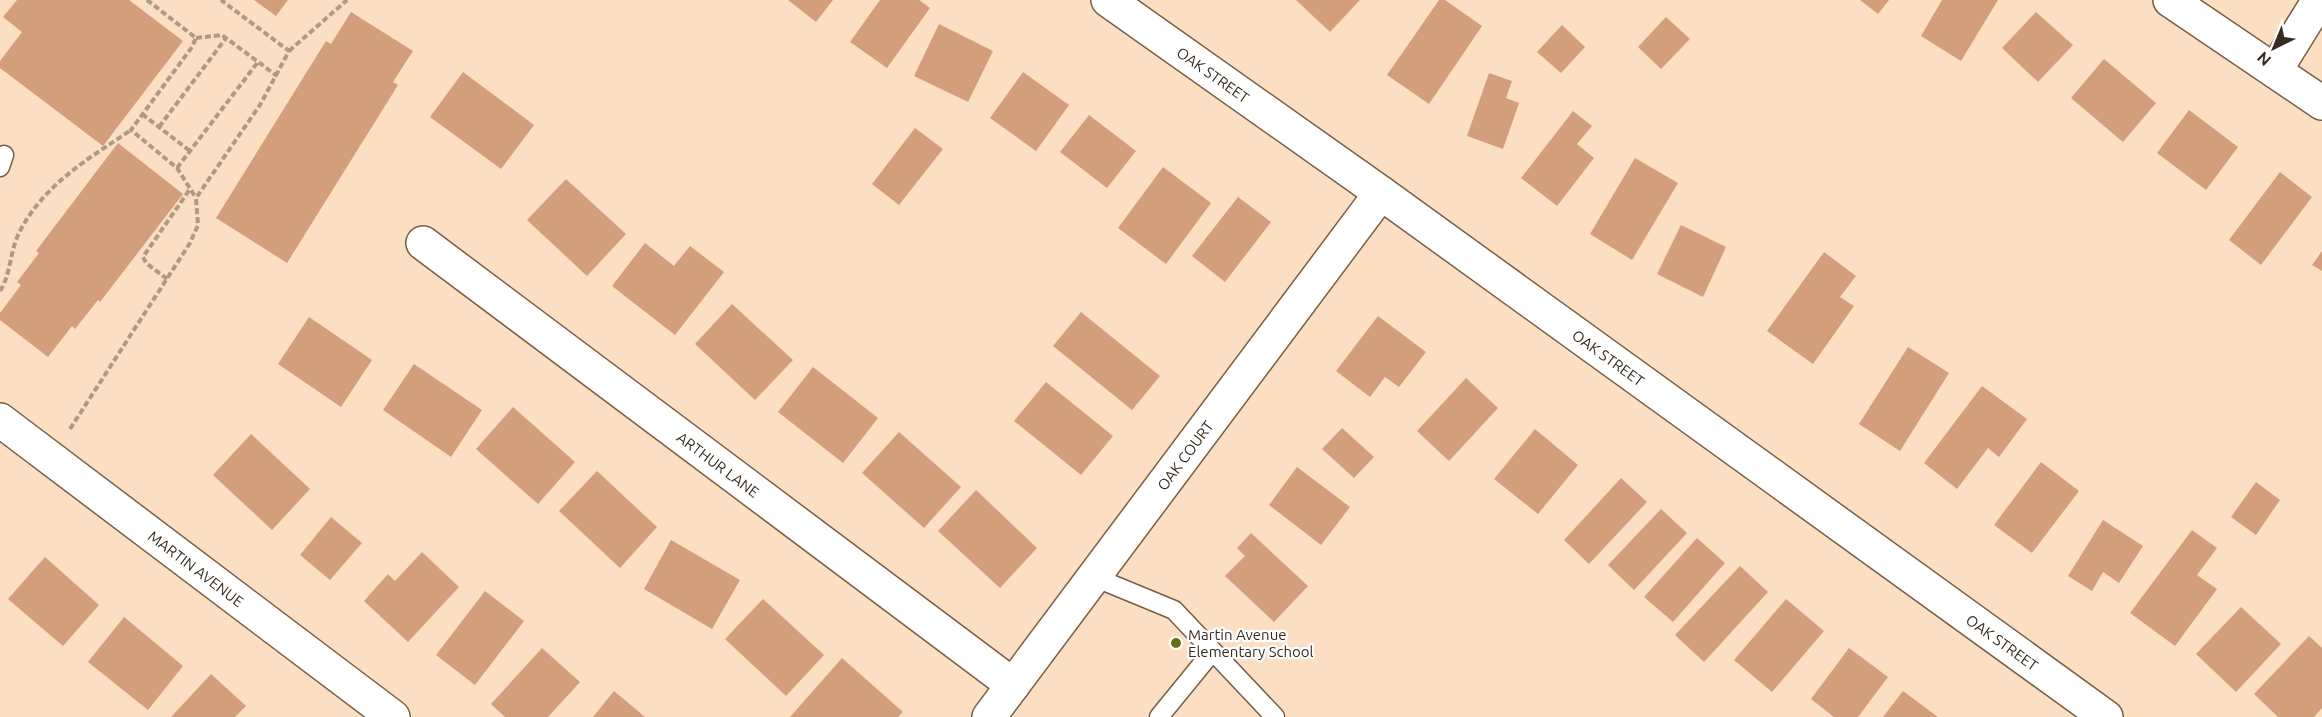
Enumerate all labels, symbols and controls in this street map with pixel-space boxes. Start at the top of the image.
north arrow [2244,18,2304,78]
street label: OAK STREET [1174,43,1253,106]
text: N [2253,48,2274,70]
street label: OAK STREET [1569,326,1648,389]
street label: OAK COURT [1153,417,1217,493]
street label: ARTHUR LANE [674,428,763,500]
street label: MARTIN AVENUE [145,527,247,610]
street label: OAK STREET [1963,610,2042,674]
place label: Martin Avenue Elementary School [1188,626,1314,660]
marker: Martin Avenue Elementary School [1169,636,1183,650]

